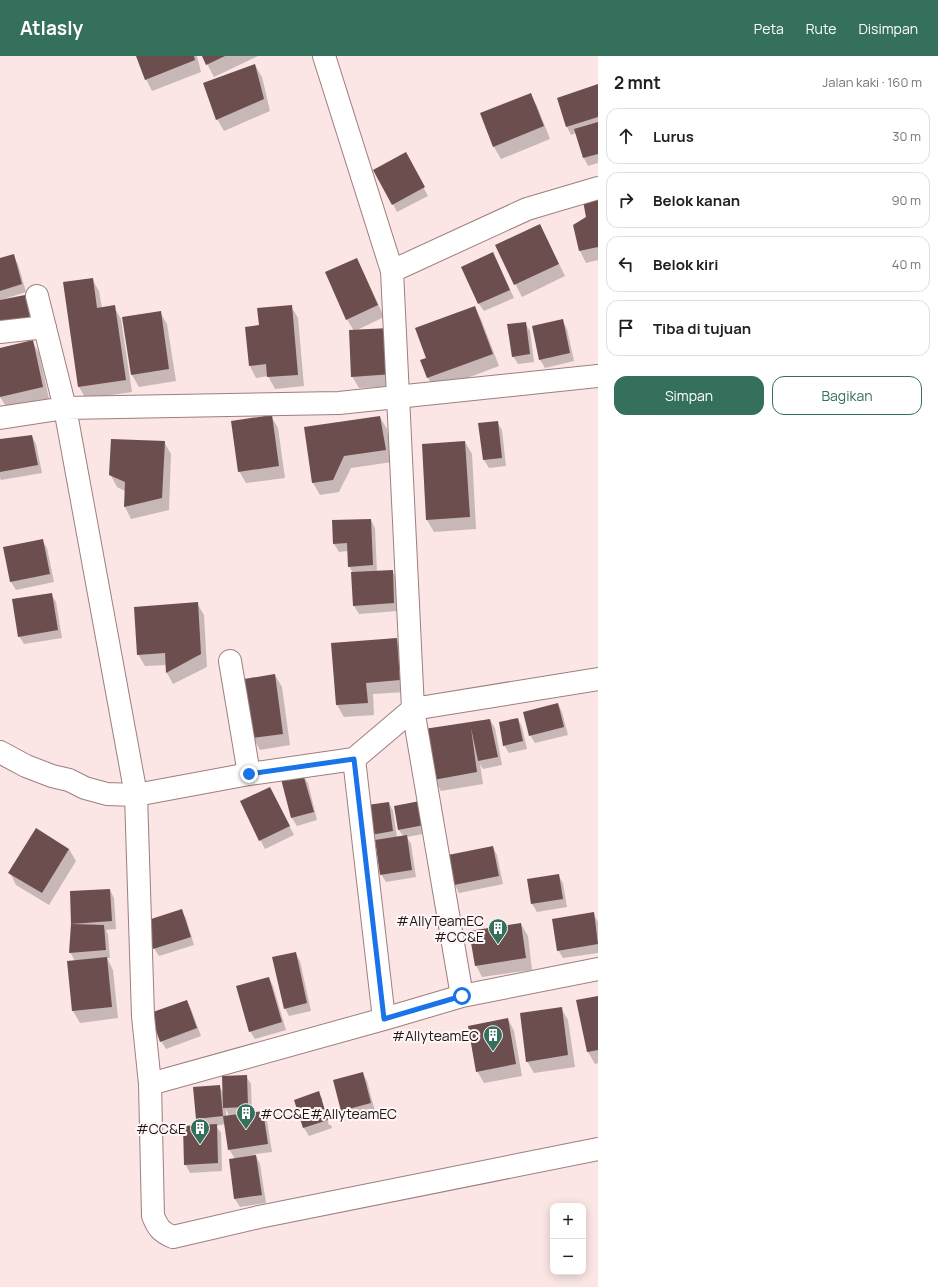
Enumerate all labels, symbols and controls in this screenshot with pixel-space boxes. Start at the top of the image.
text: Atlasly [20,15,83,41]
text: Peta [754,19,784,38]
text: Rute [806,19,836,38]
text: Disimpan [858,19,918,38]
text: 2 mnt [614,71,661,94]
text: Jalan kaki · 160 m [822,73,922,91]
icon: ahead [615,125,637,147]
text: Lurus [653,126,694,147]
text: 30 m [892,127,921,145]
icon: right [615,189,637,211]
text: Belok kanan [653,190,740,211]
text: 90 m [891,191,921,209]
icon: left [615,253,637,275]
text: Belok kiri [653,254,719,275]
text: 40 m [892,255,921,273]
icon: arrive [615,317,637,339]
text: Tiba di tujuan [653,318,751,339]
button: Simpan [614,376,764,415]
button: Bagikan [772,376,922,415]
route end [240,765,258,783]
place label: #AllyTeamEC #CC&E [396,911,484,946]
building icon: #AllyTeamEC #CC&E [487,917,509,945]
route start [453,987,471,1005]
building icon: #AllyteamEC [482,1024,504,1052]
place label: #AllyteamEC [392,1026,479,1045]
building icon: #CC&E#AllyteamEC [235,1102,257,1130]
place label: #CC&E#AllyteamEC [260,1104,397,1123]
building icon: #CC&E [189,1117,211,1145]
place label: #CC&E [136,1119,186,1138]
map controls [550,1203,586,1275]
button: + [550,1203,586,1239]
button: − [550,1239,586,1275]

